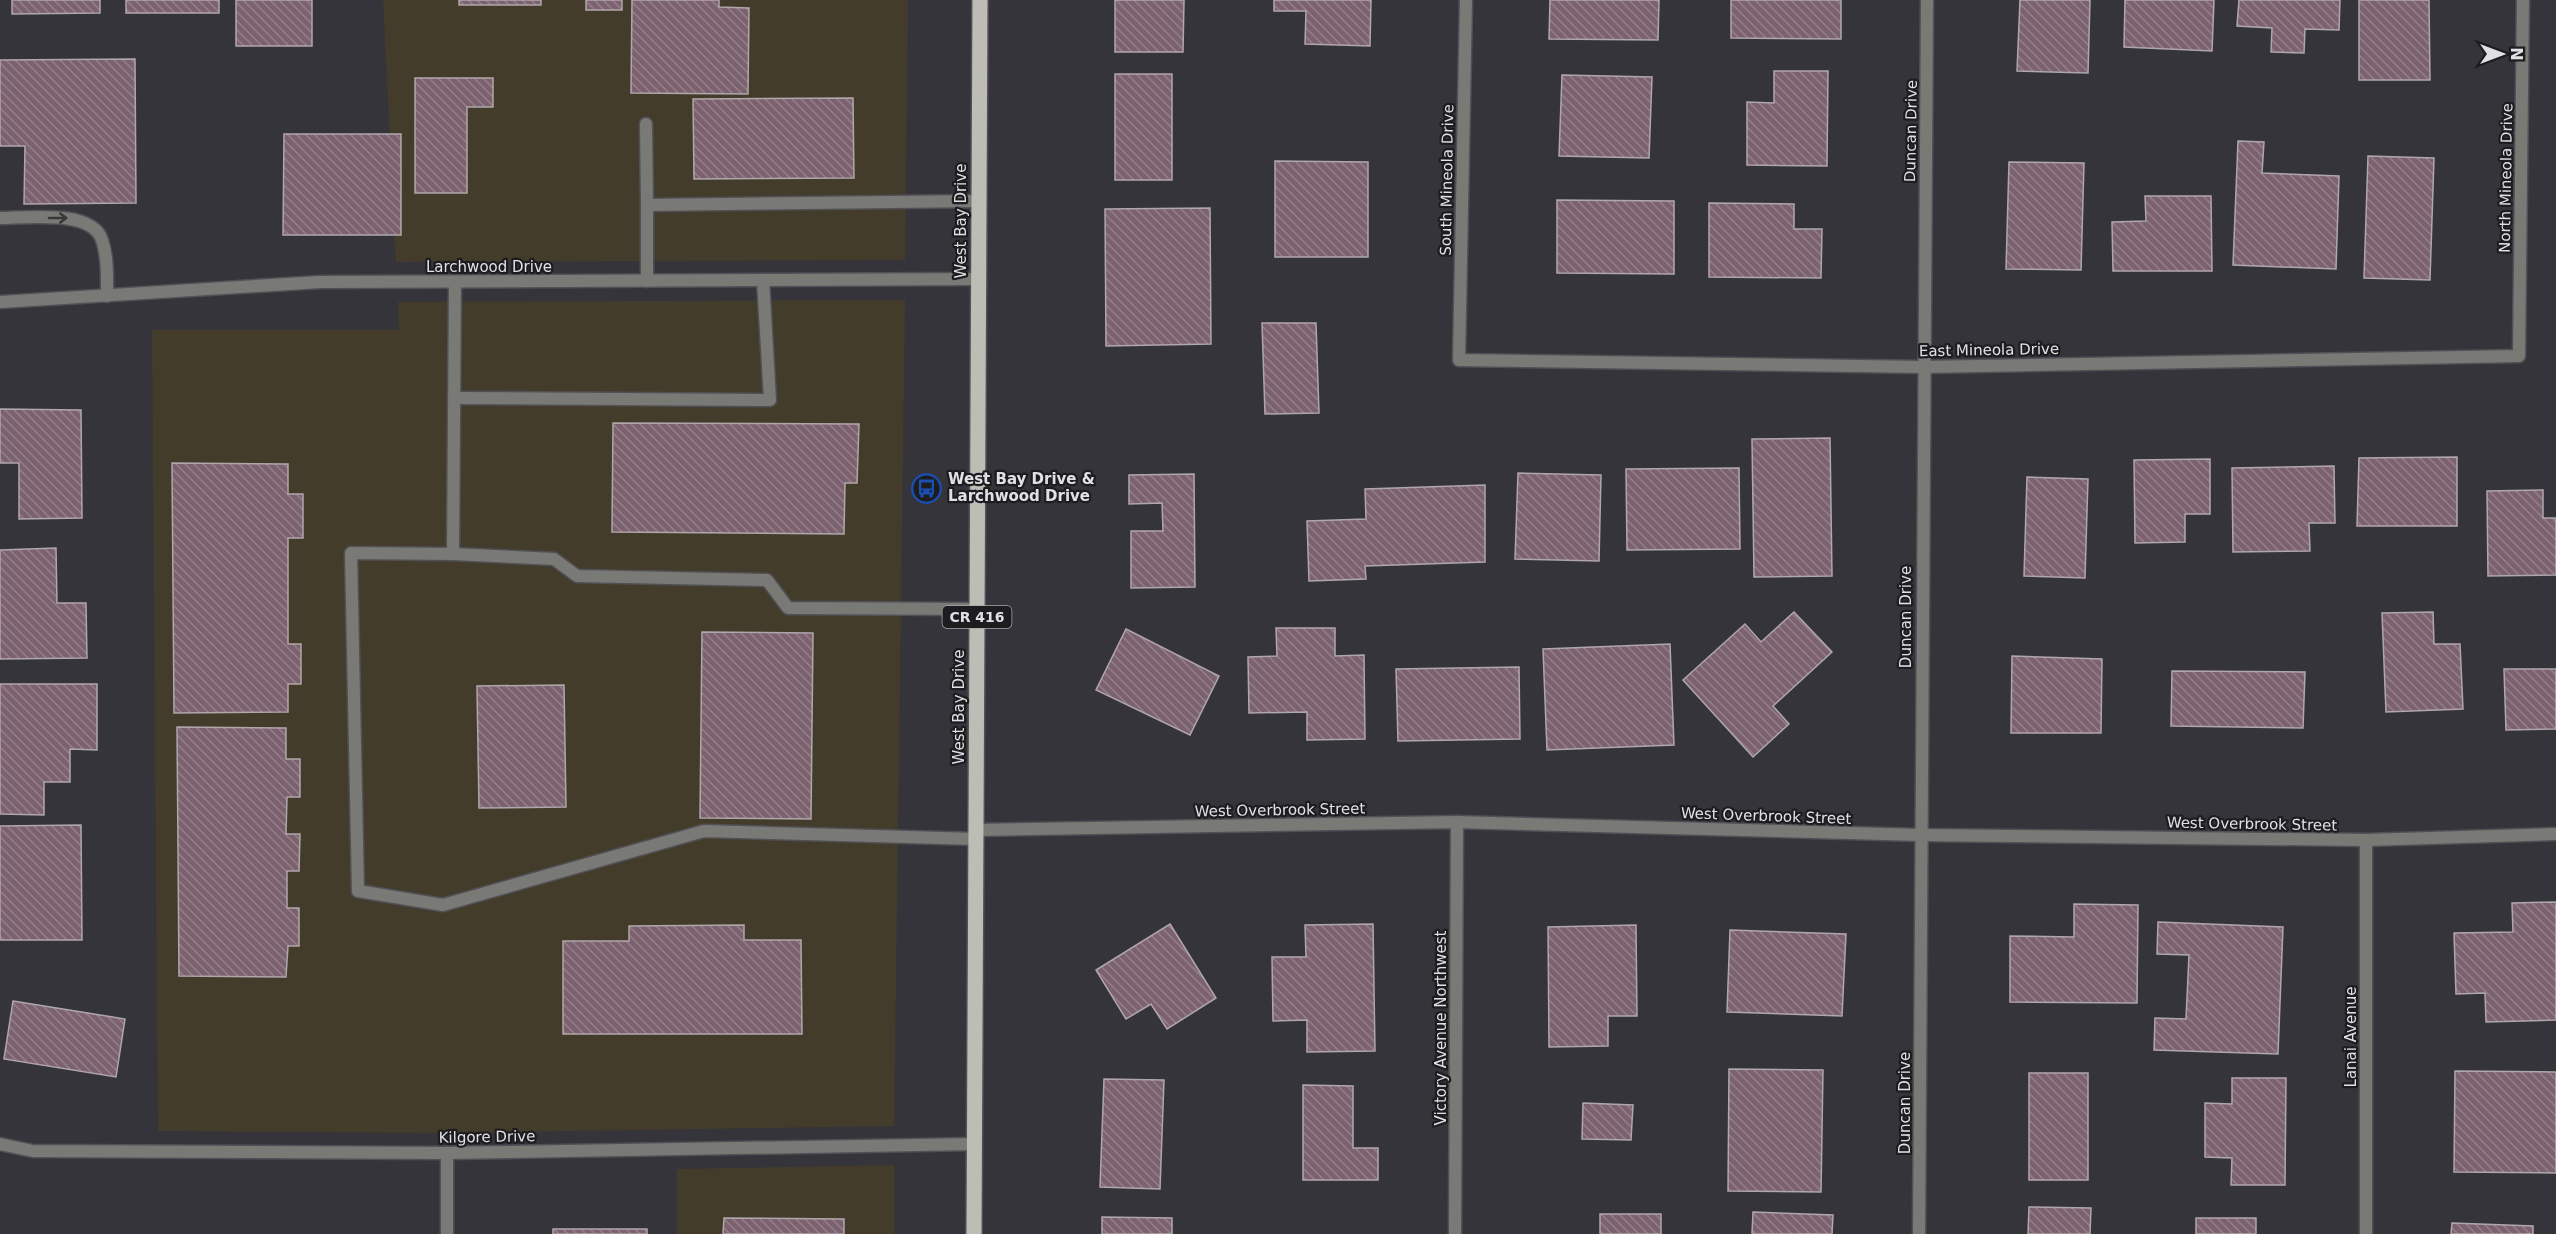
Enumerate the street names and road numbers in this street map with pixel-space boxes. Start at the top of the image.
street label: Duncan Drive [1901,80,1921,182]
street label: North Mineola Drive [2496,103,2516,253]
street label: South Mineola Drive [1437,104,1457,256]
street label: West Bay Drive [952,164,970,278]
street label: Larchwood Drive [426,258,552,276]
street label: East Mineola Drive [1919,340,2059,360]
street label: Duncan Drive [1897,566,1915,668]
road number: CR 416 [942,606,1012,628]
street label: West Bay Drive [950,650,968,764]
street label: West Overbrook Street [1195,800,1365,820]
street label: West Overbrook Street [1680,804,1852,828]
street label: West Overbrook Street [2167,814,2337,834]
street label: Victory Avenue Northwest [1432,930,1450,1125]
street label: Lanai Avenue [2342,987,2360,1087]
street label: Duncan Drive [1896,1052,1914,1154]
street label: Kilgore Drive [438,1127,536,1147]

